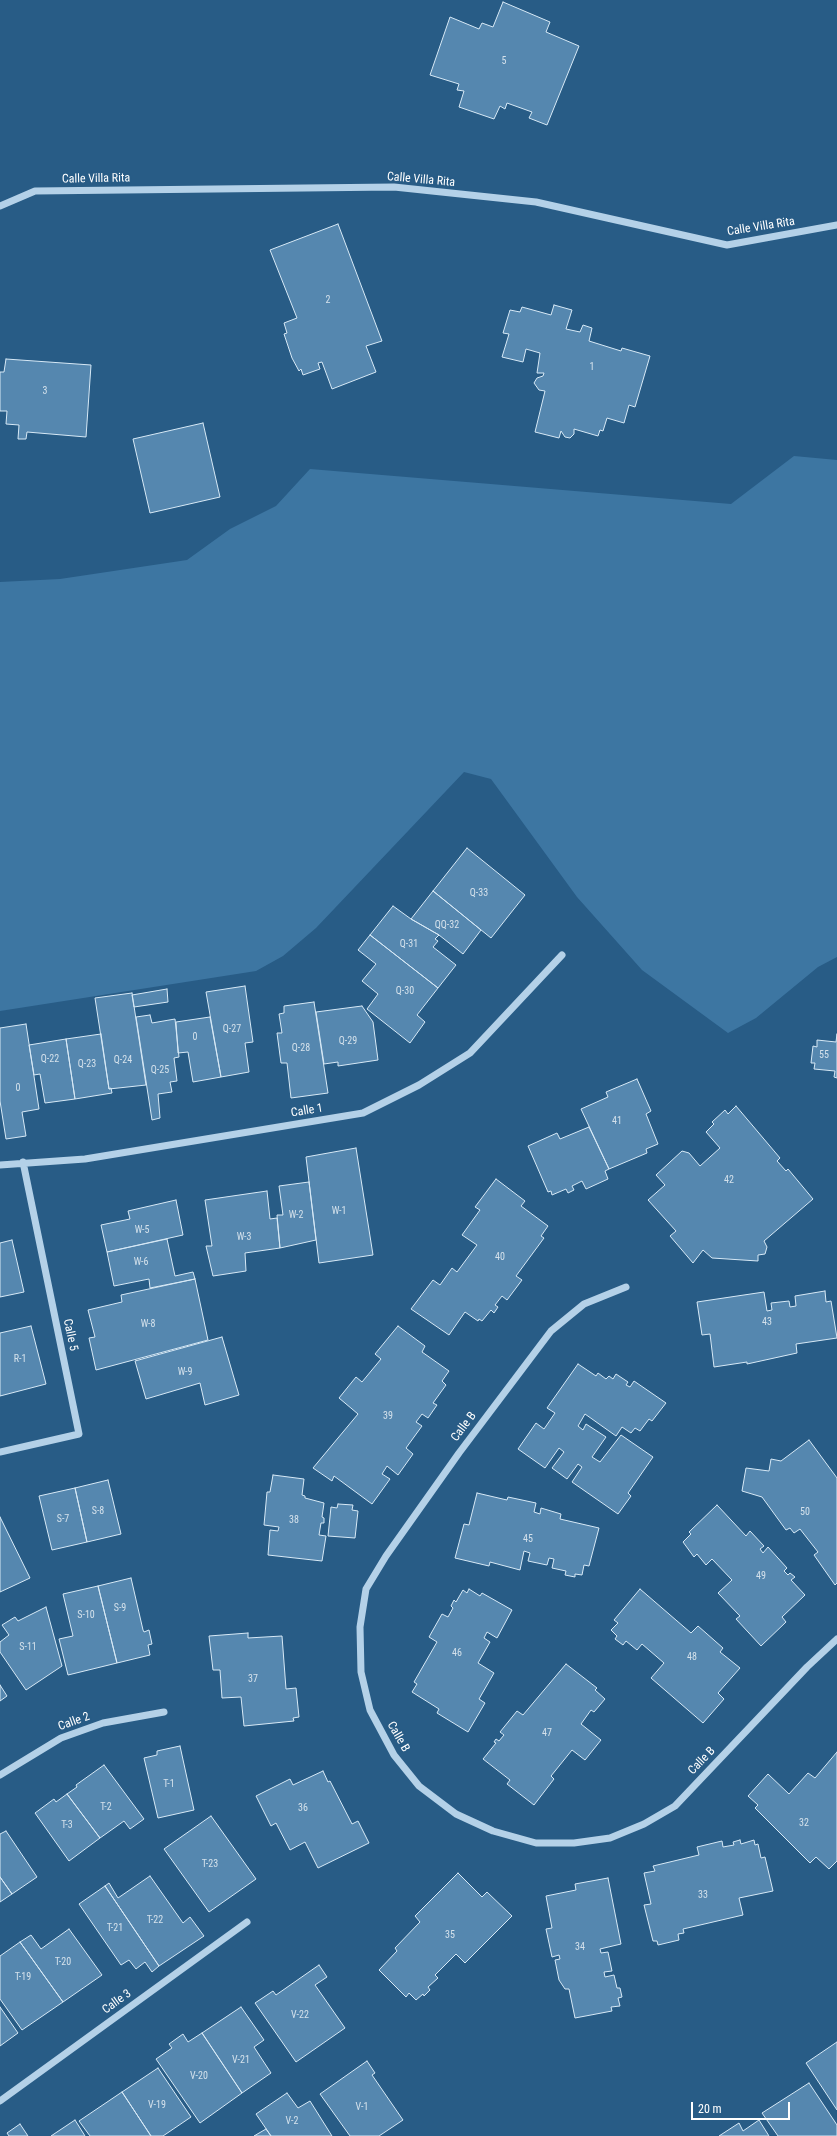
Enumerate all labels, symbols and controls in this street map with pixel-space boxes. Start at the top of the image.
house number: 5 [502,55,506,67]
street label: Calle Villa Rita [386,170,456,190]
street label: Calle Villa Rita [62,171,130,187]
street label: Calle Villa Rita [726,215,796,239]
house number: 2 [326,294,330,306]
house number: 1 [590,361,594,373]
house number: 3 [43,385,47,397]
house number: Q-33 [470,887,488,899]
house number: QQ-32 [435,919,459,931]
house number: Q-31 [400,938,418,950]
house number: Q-30 [396,985,414,997]
house number: Q-27 [223,1023,241,1035]
house number: 0 [193,1031,197,1043]
house number: Q-29 [339,1035,357,1047]
house number: Q-28 [292,1042,310,1054]
house number: 55 [819,1049,829,1061]
house number: Q-22 [41,1053,59,1065]
house number: Q-24 [114,1054,132,1066]
house number: Q-23 [78,1058,96,1070]
house number: Q-25 [151,1064,169,1076]
house number: 0 [16,1082,20,1094]
street label: Calle 1 [290,1101,324,1121]
house number: 41 [612,1115,622,1127]
house number: 42 [724,1174,734,1186]
house number: W-1 [332,1205,346,1217]
house number: W-2 [289,1209,303,1221]
house number: W-5 [135,1224,149,1236]
house number: W-3 [237,1231,251,1243]
house number: 40 [495,1251,505,1263]
house number: W-6 [134,1256,148,1268]
house number: 43 [762,1316,772,1328]
street label: Calle 5 [60,1318,80,1352]
house number: W-8 [141,1318,155,1330]
house number: R-1 [14,1353,26,1365]
house number: W-9 [178,1366,192,1378]
street label: Calle B [448,1409,480,1445]
house number: 39 [383,1410,393,1422]
house number: S-8 [92,1505,104,1517]
house number: 50 [800,1506,810,1518]
house number: S-7 [57,1513,69,1525]
house number: 38 [289,1514,299,1526]
house number: 45 [523,1533,533,1545]
house number: 49 [756,1570,766,1582]
house number: S-9 [114,1602,126,1614]
house number: S-10 [77,1609,95,1621]
house number: S-11 [19,1641,37,1653]
house number: 46 [452,1647,462,1659]
house number: 48 [687,1651,697,1663]
house number: 37 [248,1673,258,1685]
street label: Calle 2 [56,1710,92,1734]
street label: Calle B [384,1719,412,1755]
house number: 47 [542,1727,552,1739]
street label: Calle B [685,1744,719,1778]
house number: T-1 [163,1778,175,1790]
house number: T-2 [100,1801,112,1813]
house number: 36 [298,1802,308,1814]
house number: 32 [799,1817,809,1829]
house number: T-3 [61,1819,73,1831]
house number: T-23 [202,1858,218,1870]
house number: 33 [698,1889,708,1901]
house number: T-22 [147,1914,163,1926]
house number: T-21 [107,1922,123,1934]
house number: 35 [445,1929,455,1941]
house number: 34 [575,1941,585,1953]
house number: T-20 [55,1956,71,1968]
house number: T-19 [15,1971,31,1983]
street label: Calle 3 [100,1987,134,2017]
house number: V-22 [291,2009,309,2021]
house number: V-21 [232,2054,250,2066]
house number: V-20 [190,2070,208,2082]
scale bar [693,2094,792,2120]
house number: V-19 [148,2099,166,2111]
house number: V-1 [356,2101,368,2113]
text: 20 m [698,2102,722,2116]
house number: V-2 [286,2115,298,2127]

